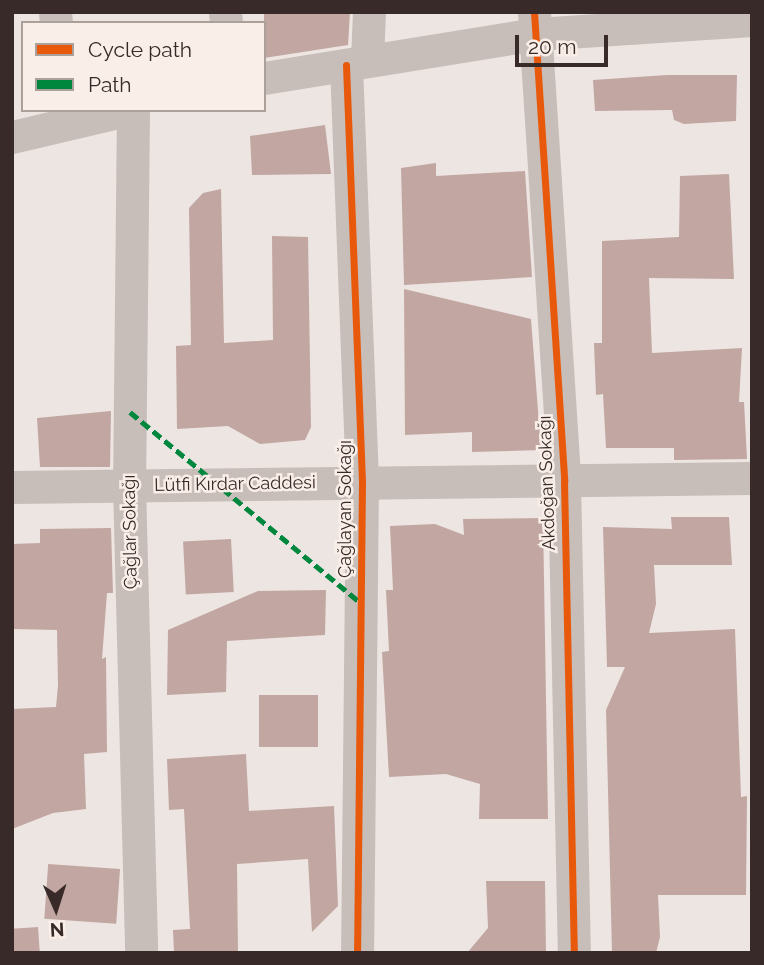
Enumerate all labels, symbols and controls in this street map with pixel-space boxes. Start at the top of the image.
legend [21,21,266,112]
scale bar [519,21,612,65]
text: 20 m [528,34,576,59]
text: Cycle path [88,37,192,62]
text: Path [88,72,132,97]
street label: Akdoğan Sokağı [534,415,560,551]
street label: Çağlayan Sokağı [334,440,356,578]
street label: Lütfi Kırdar Caddesi [154,472,316,496]
street label: Çağlar Sokağı [118,474,142,590]
north arrow [21,874,91,944]
text: N [49,919,65,941]

